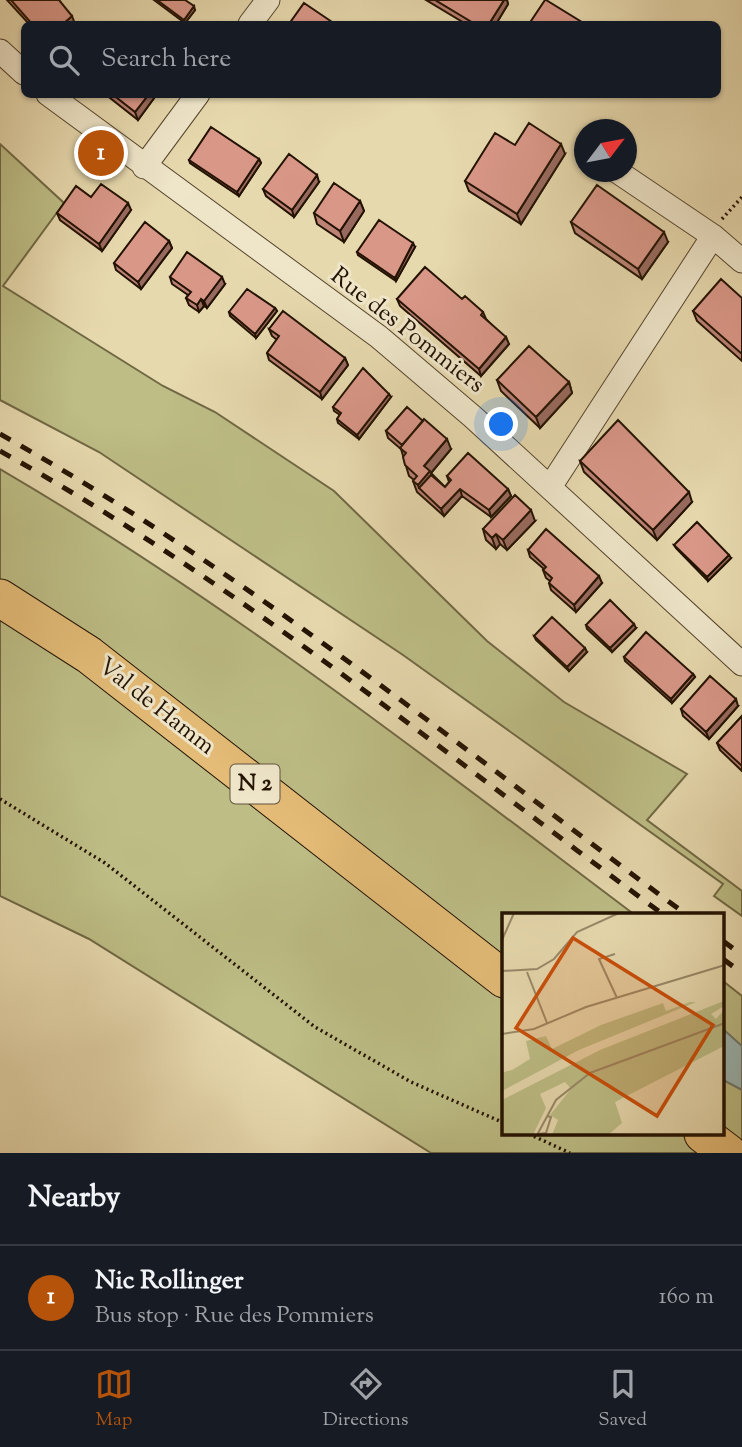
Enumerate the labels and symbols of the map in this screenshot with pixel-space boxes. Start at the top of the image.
north arrow [574,119,637,182]
pin: 1 [78,127,124,179]
street label: Rue des Pommiers [323,260,491,402]
your location [484,407,518,441]
street label: Val de Hamm [90,650,222,764]
road number: N 2 [230,764,280,804]
inset map [502,913,724,1136]

